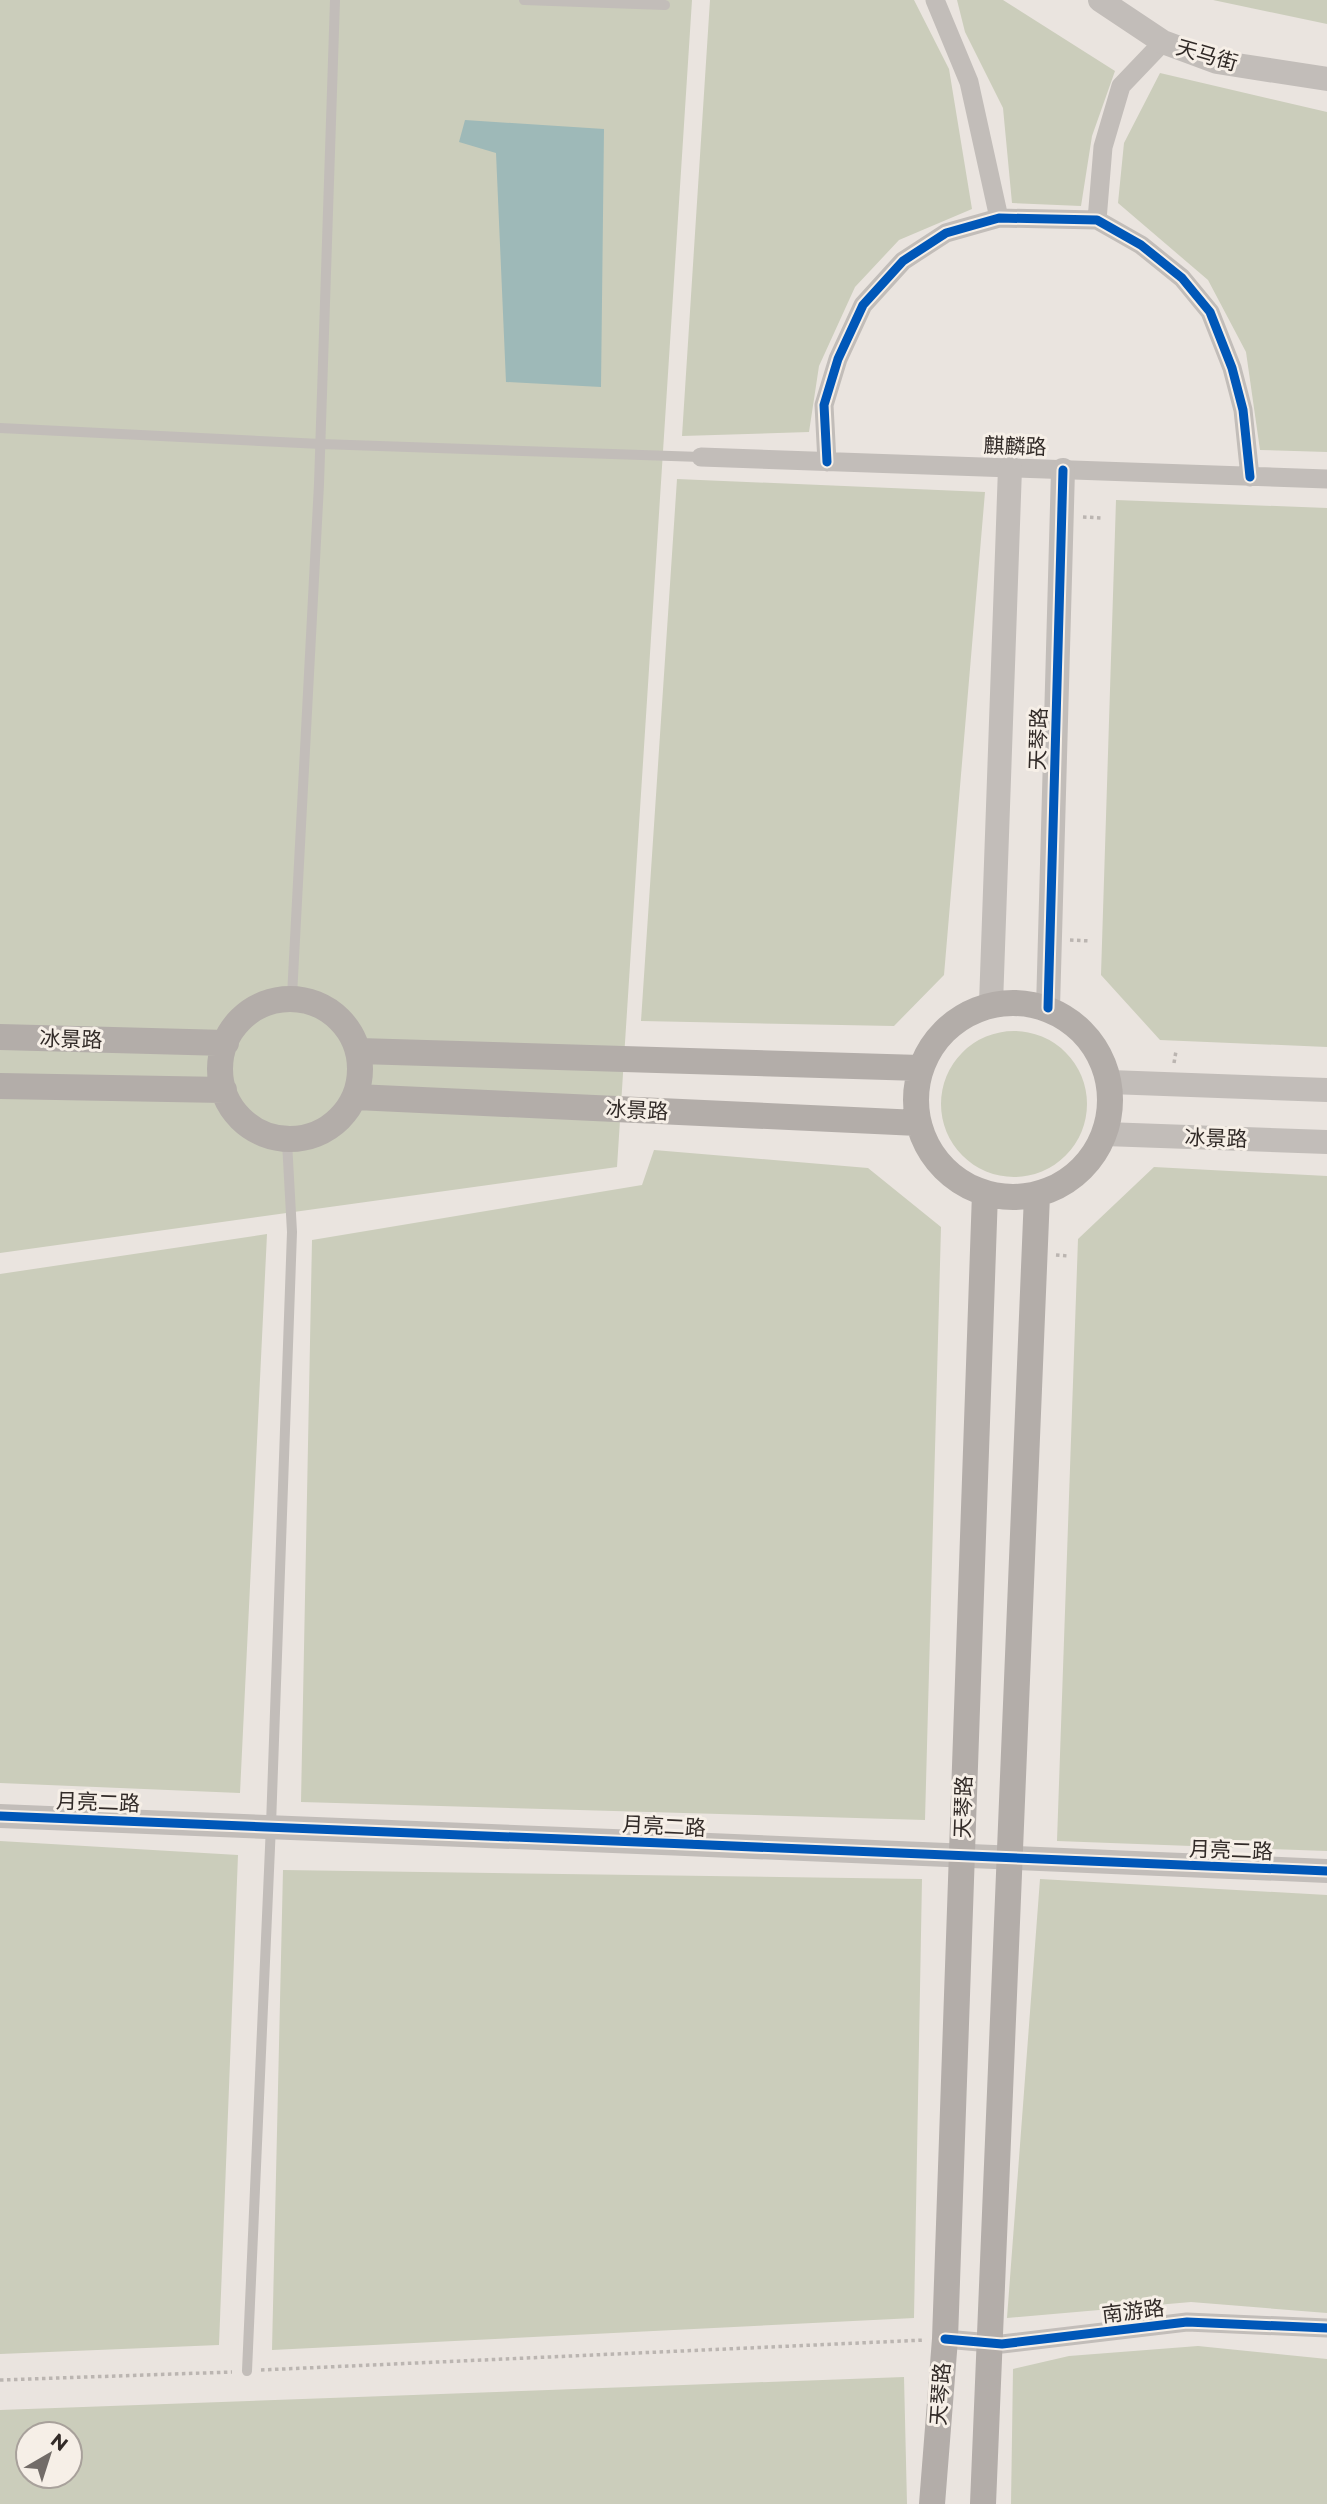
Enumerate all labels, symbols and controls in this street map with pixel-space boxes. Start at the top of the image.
street label: 天马街 [1173,34,1241,76]
street label: 麒麟路 [983,432,1047,460]
street label: 天琴路 [1024,707,1052,771]
street label: 冰景路 [39,1025,103,1053]
street label: 冰景路 [605,1096,669,1124]
street label: 冰景路 [1184,1124,1248,1152]
street label: 天琴路 [949,1775,977,1839]
street label: 月亮二路 [56,1788,140,1816]
street label: 月亮二路 [621,1811,707,1841]
street label: 月亮二路 [1189,1836,1273,1864]
street label: 南游路 [1100,2295,1166,2327]
street label: 天琴路 [925,2362,955,2426]
north arrow [14,2420,84,2490]
text: N [46,2428,73,2456]

